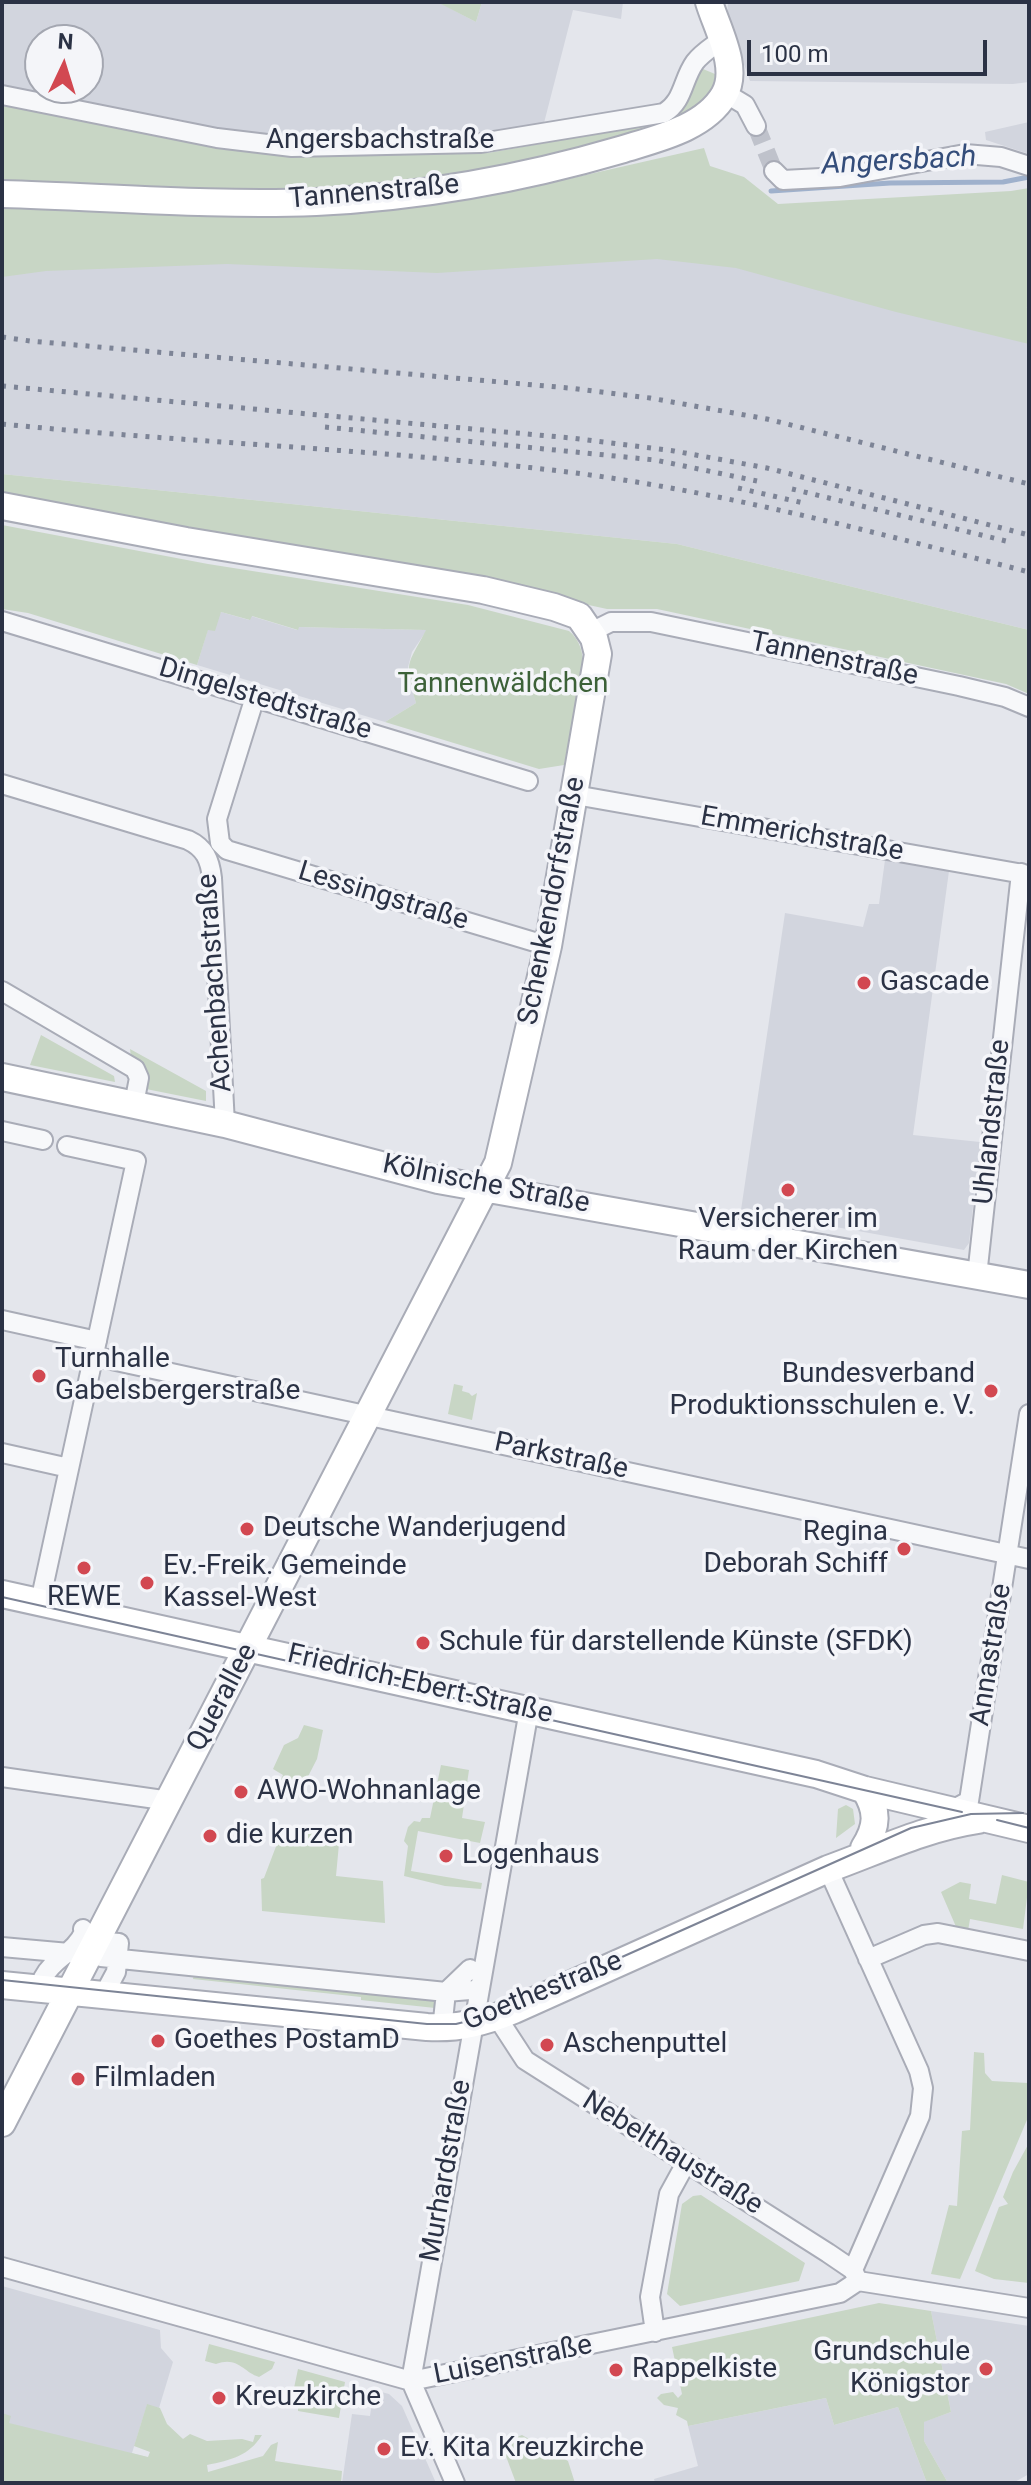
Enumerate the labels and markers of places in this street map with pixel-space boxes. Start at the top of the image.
place label: Gascade [880,966,989,1000]
marker: Gascade [855,974,873,992]
marker: Versicherer im Raum der Kirchen [779,1181,797,1199]
place label: Versicherer im Raum der Kirchen [678,1203,898,1269]
place label: Turnhalle Gabelsbergerstraße [55,1343,300,1409]
place label: Bundesverband Produktionsschulen e. V. [670,1358,975,1424]
marker: Turnhalle Gabelsbergerstraße [30,1367,48,1385]
marker: Bundesverband Produktionsschulen e. V. [982,1382,1000,1400]
place label: Deutsche Wanderjugend [263,1512,566,1546]
place label: Regina Deborah Schiff [704,1516,888,1582]
marker: Deutsche Wanderjugend [238,1520,256,1538]
marker: Regina Deborah Schiff [895,1540,913,1558]
place label: Ev.-Freik. Gemeinde Kassel-West [163,1550,407,1616]
marker: REWE [75,1559,93,1577]
marker: Ev.-Freik. Gemeinde Kassel-West [138,1574,156,1592]
place label: REWE [47,1581,121,1615]
place label: Schule für darstellende Künste (SFDK) [439,1626,913,1660]
marker: Schule für darstellende Künste (SFDK) [414,1634,432,1652]
place label: AWO-Wohnanlage [257,1775,481,1809]
marker: AWO-Wohnanlage [232,1783,250,1801]
place label: die kurzen [226,1819,353,1853]
marker: die kurzen [201,1827,219,1845]
place label: Logenhaus [462,1839,600,1873]
marker: Logenhaus [437,1847,455,1865]
place label: Goethes PostamD [174,2024,400,2058]
place label: Aschenputtel [563,2028,727,2062]
marker: Goethes PostamD [149,2032,167,2050]
marker: Aschenputtel [538,2036,556,2054]
place label: Filmladen [94,2062,216,2096]
marker: Filmladen [69,2070,87,2088]
place label: Grundschule Königstor [813,2336,970,2402]
place label: Rappelkiste [632,2353,777,2387]
marker: Grundschule Königstor [977,2360,995,2378]
marker: Rappelkiste [607,2361,625,2379]
place label: Kreuzkirche [235,2381,381,2415]
marker: Kreuzkirche [210,2389,228,2407]
place label: Ev. Kita Kreuzkirche [400,2432,644,2466]
marker: Ev. Kita Kreuzkirche [375,2440,393,2458]

